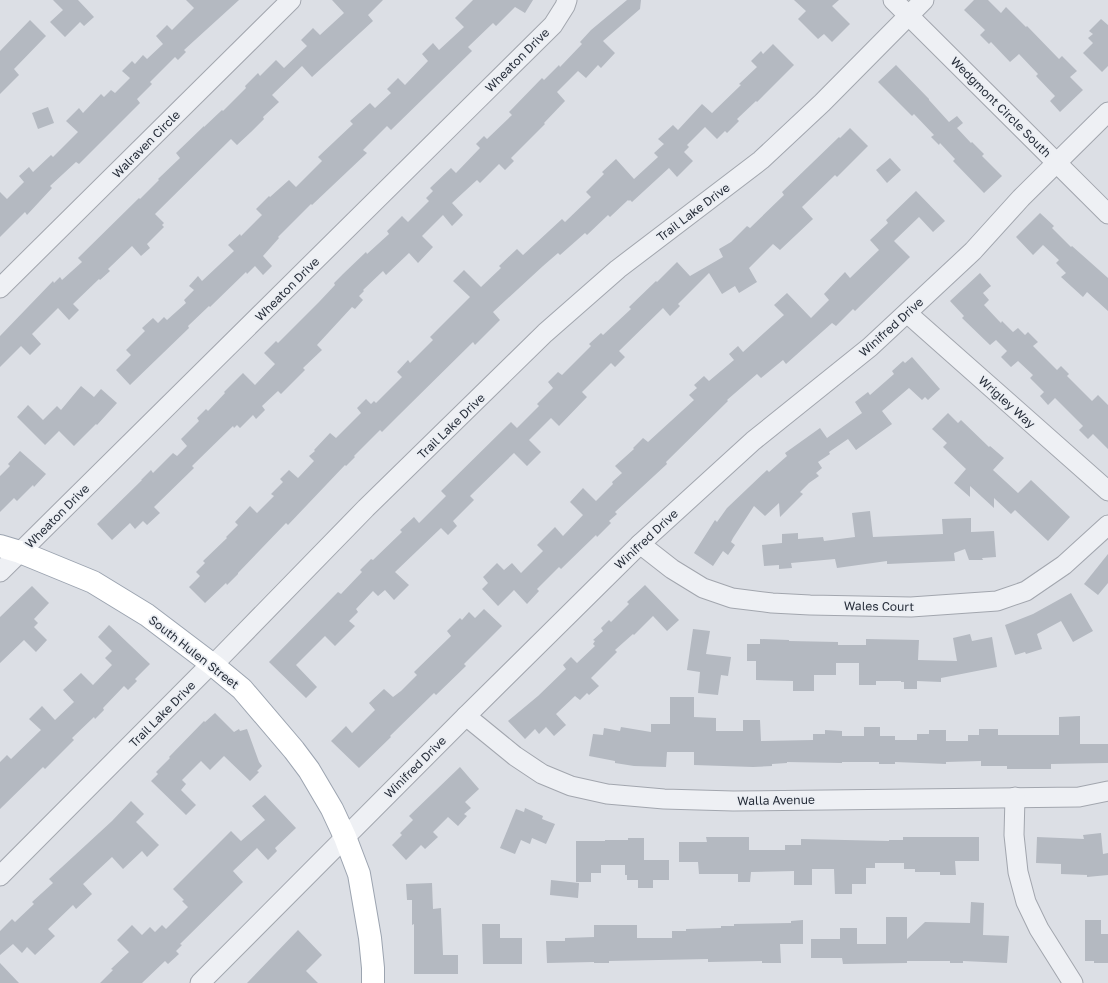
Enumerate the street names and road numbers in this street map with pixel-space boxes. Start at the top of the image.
street label: Wheaton Drive [482,25,552,95]
street label: Wedgmont Circle South [948,54,1054,160]
street label: Walraven Circle [109,107,183,181]
street label: Trail Lake Drive [653,180,733,244]
street label: Wheaton Drive [252,254,322,324]
street label: Winifred Drive [856,294,926,360]
street label: Wrigley Way [976,373,1039,432]
street label: Trail Lake Drive [414,390,488,462]
street label: Wheaton Drive [22,481,92,551]
street label: Winifred Drive [611,506,681,572]
street label: Wales Court [844,598,914,614]
street label: South Hulen Street [146,612,242,692]
street label: Trail Lake Drive [126,678,198,750]
street label: Winifred Drive [381,733,449,801]
street label: Walla Avenue [737,792,815,808]

